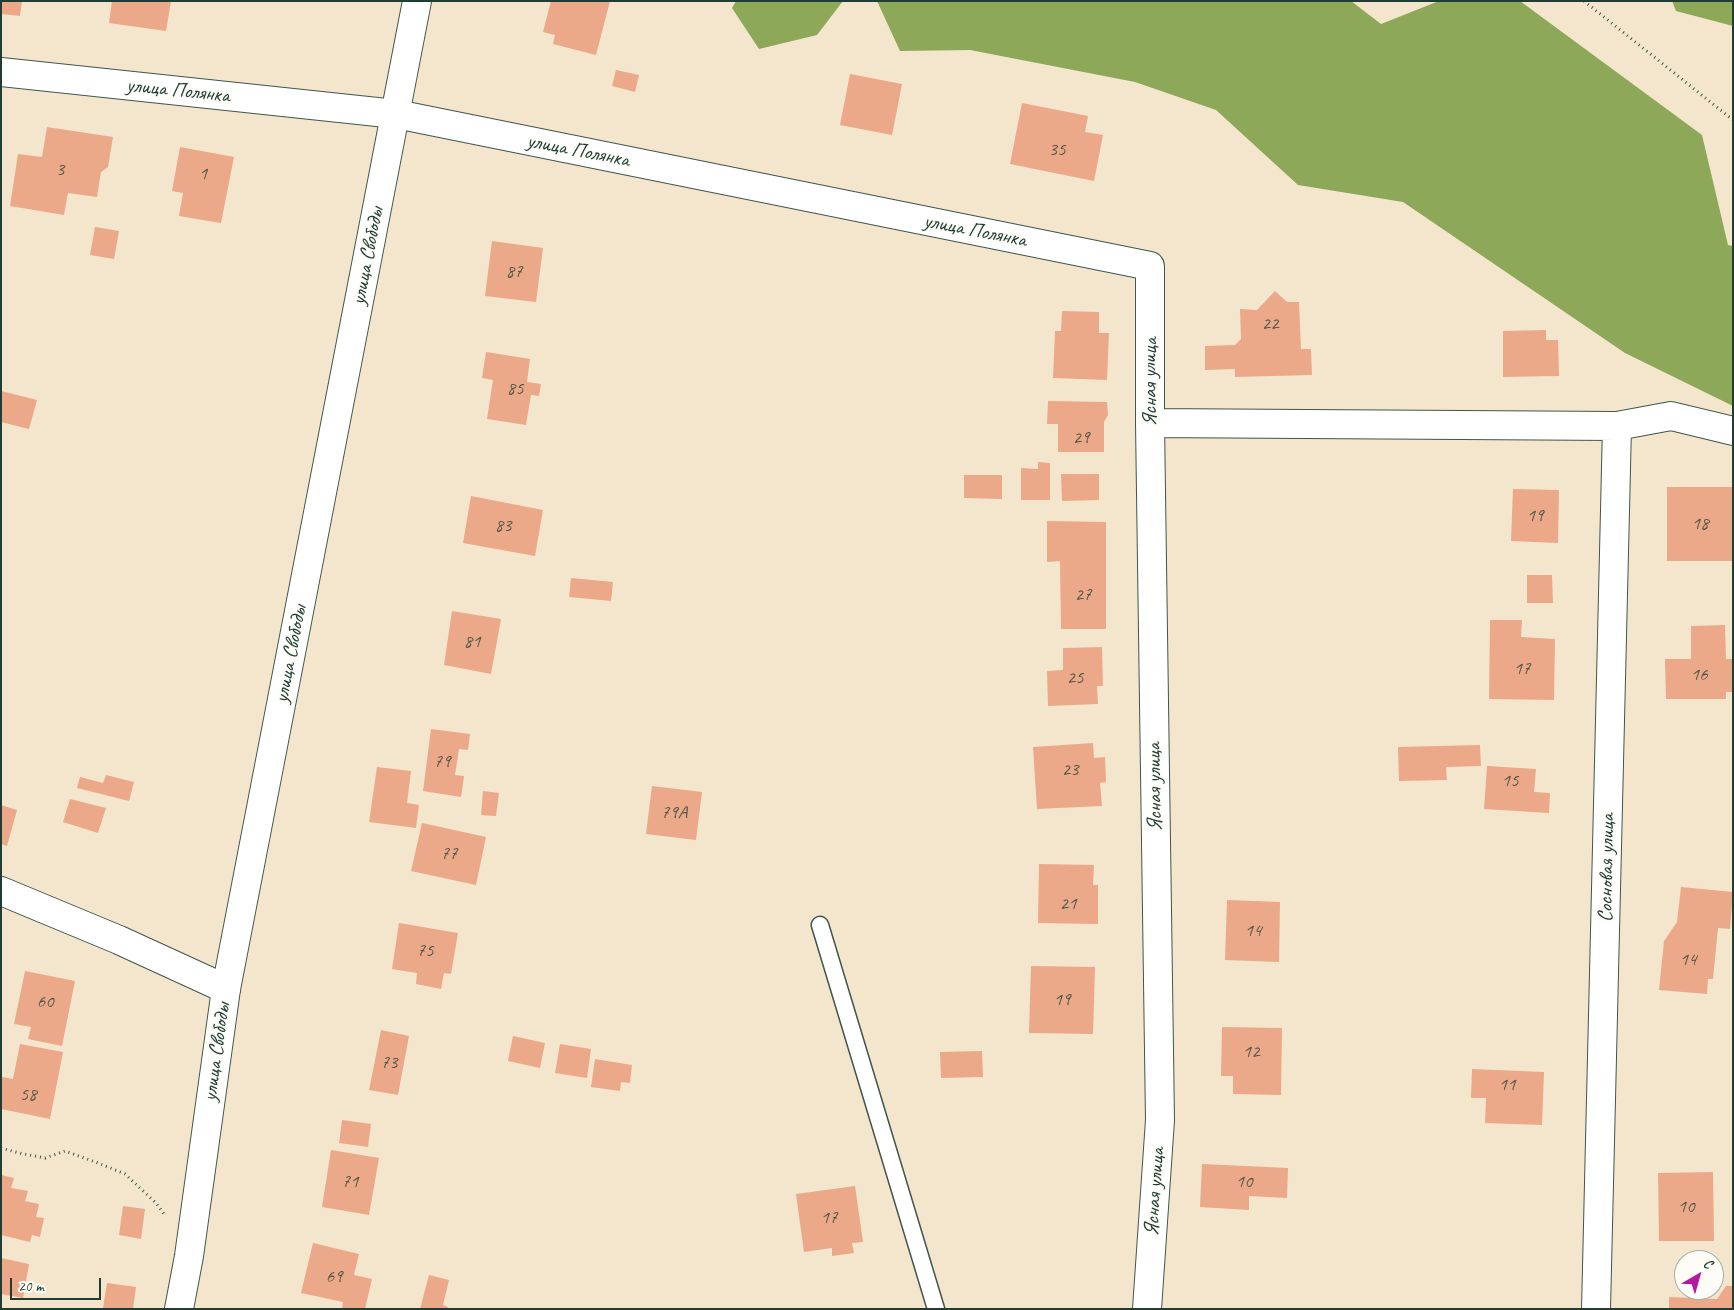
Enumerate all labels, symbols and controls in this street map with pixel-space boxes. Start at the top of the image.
street label: улица Полянка [125,73,231,109]
street label: улица Полянка [525,129,631,173]
house number: 35 [1048,139,1066,161]
house number: 3 [56,159,64,181]
house number: 1 [199,163,207,185]
street label: улица Свободы [346,205,390,307]
street label: улица Полянка [922,209,1028,253]
house number: 87 [505,261,523,283]
house number: 22 [1261,313,1279,335]
street label: Ясная улица [1137,338,1163,426]
house number: 85 [506,378,524,400]
house number: 29 [1072,427,1090,449]
house number: 19 [1526,505,1544,527]
house number: 18 [1691,513,1709,535]
house number: 83 [494,515,512,537]
house number: 27 [1074,584,1092,606]
street label: улица Свободы [269,603,313,705]
house number: 81 [463,631,481,653]
house number: 17 [1513,658,1531,680]
house number: 16 [1690,664,1708,686]
house number: 25 [1066,667,1084,689]
street label: Ясная улица [1142,743,1168,831]
house number: 79 [433,751,451,773]
house number: 23 [1061,759,1079,781]
house number: 15 [1501,770,1519,792]
house number: 79А [661,802,687,824]
street label: Сосновая улица [1593,814,1621,922]
house number: 77 [440,843,458,865]
house number: 21 [1059,893,1077,915]
house number: 14 [1244,920,1262,942]
house number: 75 [416,940,434,962]
house number: 14 [1679,949,1697,971]
house number: 19 [1053,989,1071,1011]
house number: 60 [36,991,54,1013]
street label: улица Свободы [198,1001,236,1103]
house number: 12 [1242,1041,1260,1063]
house number: 73 [380,1052,398,1074]
house number: 11 [1498,1074,1516,1096]
house number: 58 [19,1084,37,1106]
street label: Ясная улица [1139,1147,1171,1237]
house number: 71 [341,1171,359,1193]
house number: 10 [1235,1171,1253,1193]
house number: 10 [1677,1196,1695,1218]
house number: 17 [820,1207,838,1229]
north arrow [1674,1250,1724,1300]
text: С [1700,1255,1716,1272]
house number: 69 [325,1266,343,1288]
scale bar [12,1268,104,1300]
text: 20 m [18,1277,44,1296]

